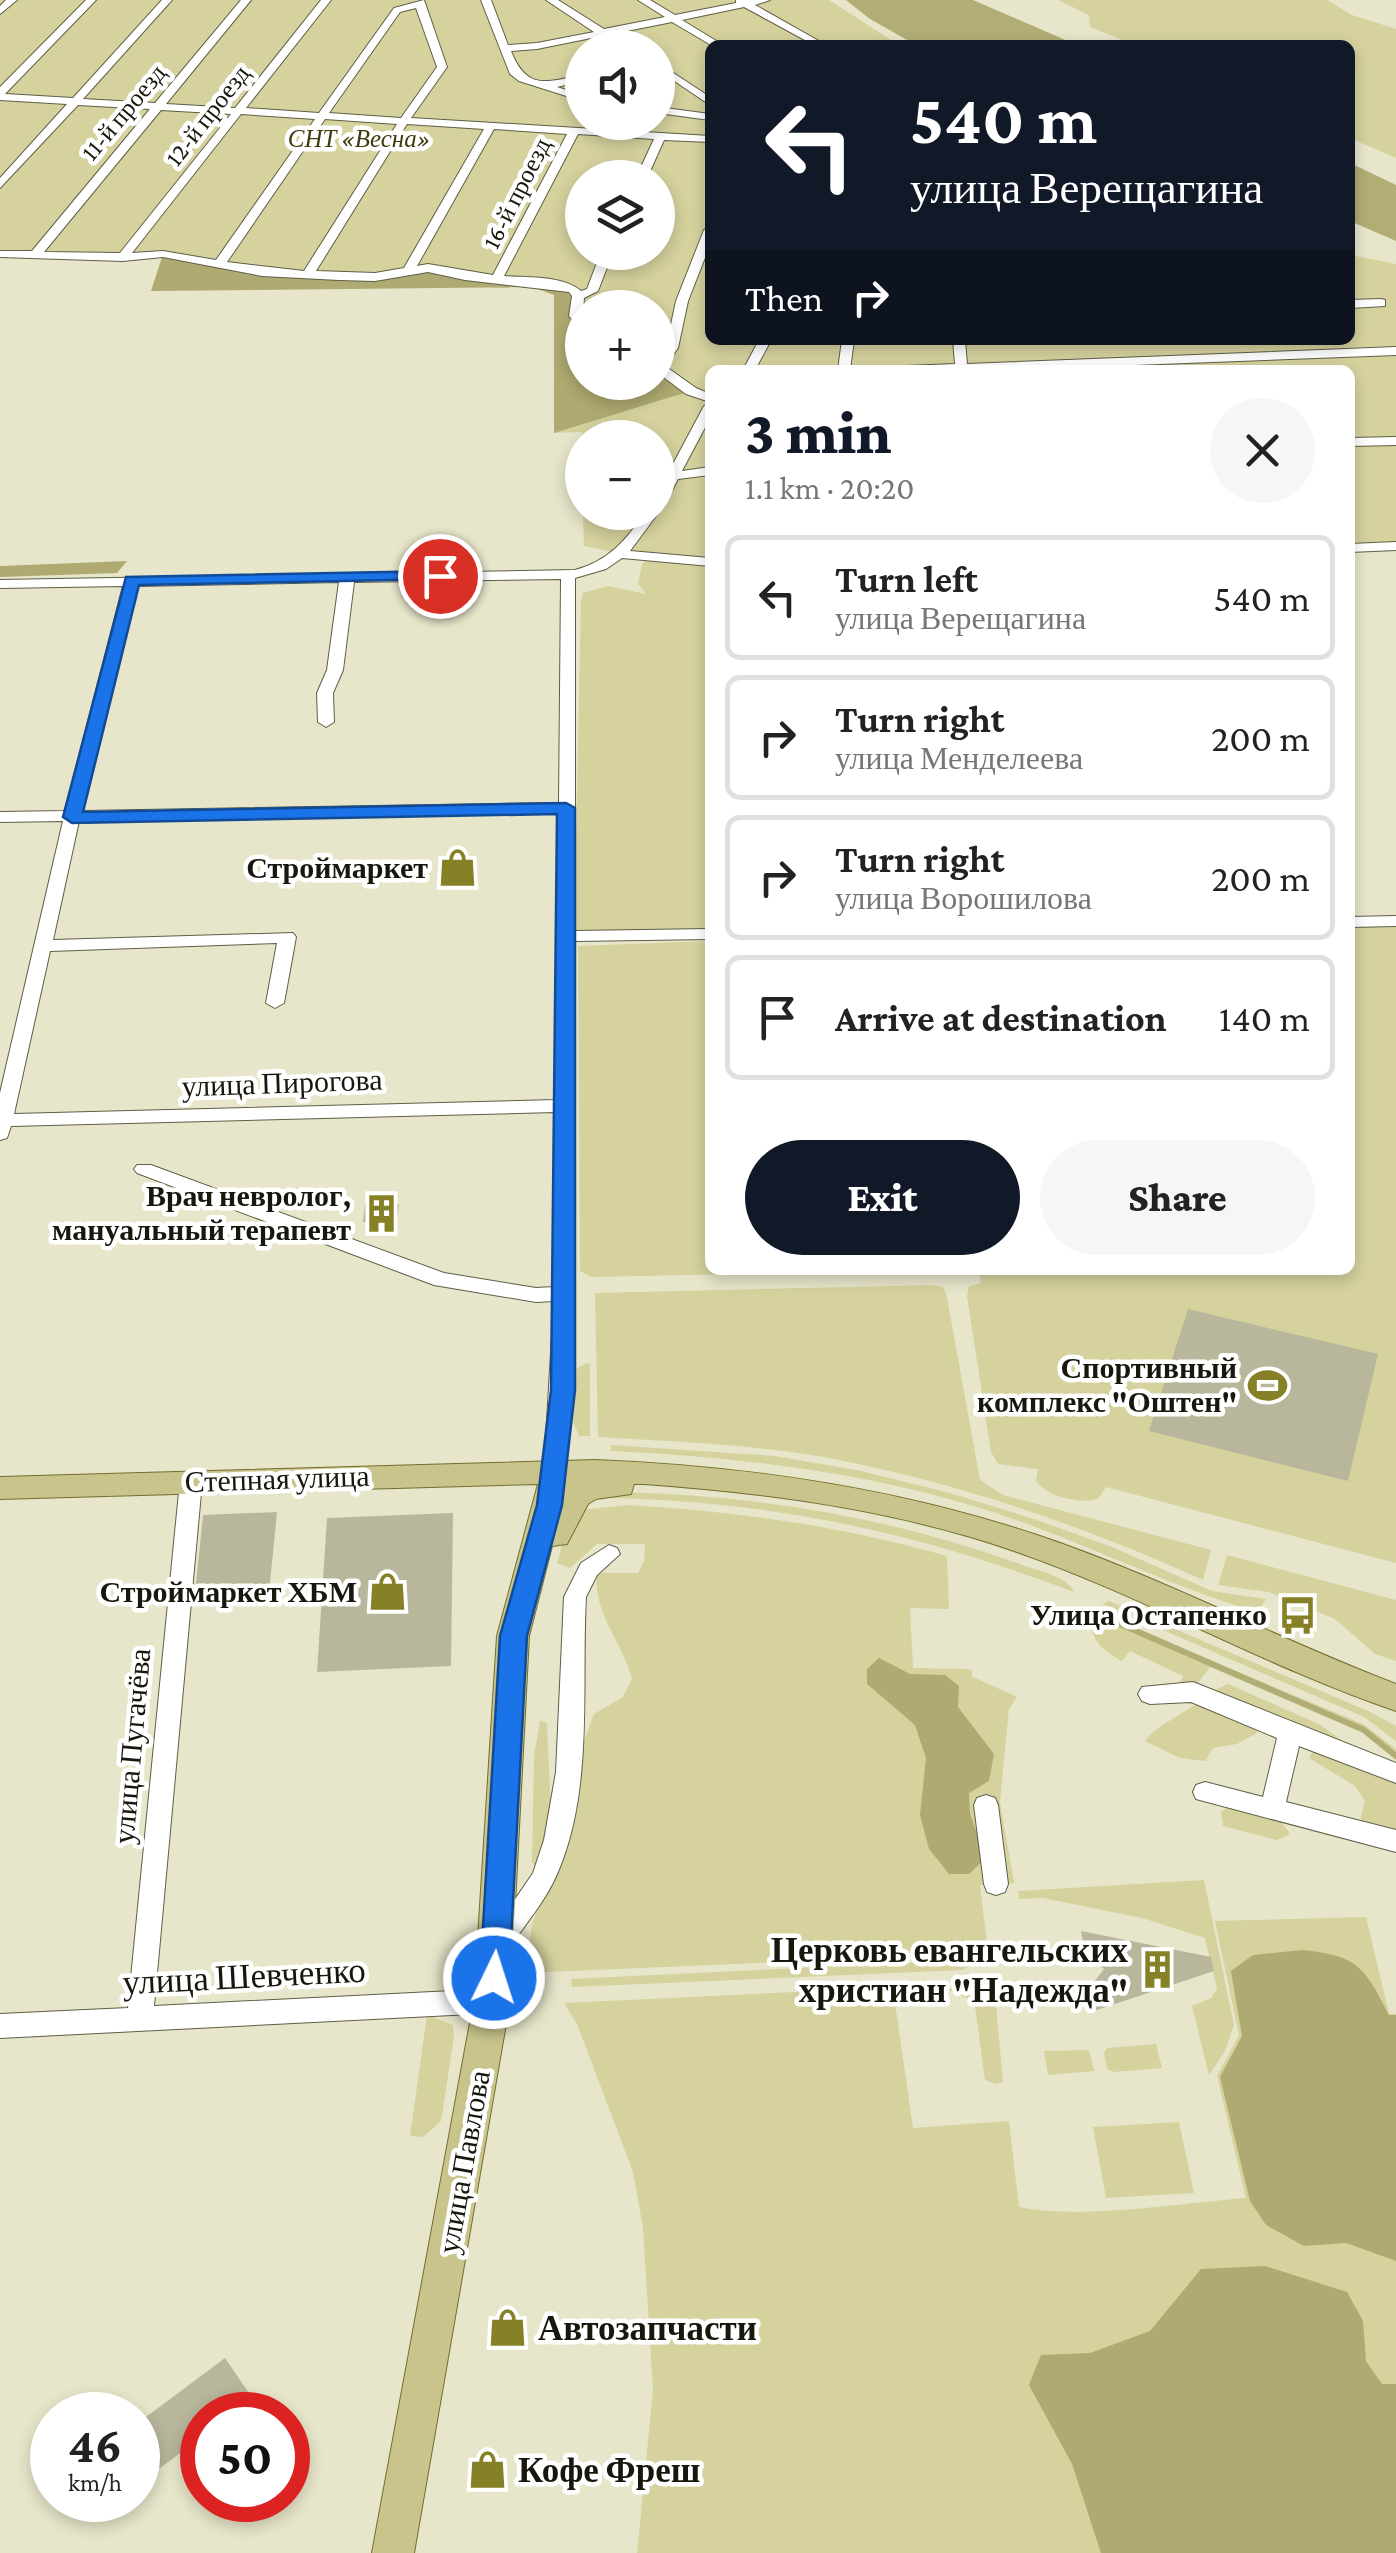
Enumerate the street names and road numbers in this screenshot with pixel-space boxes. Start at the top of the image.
street label: 11-й проезд [76,59,171,165]
street label: 12-й проезд [160,60,255,171]
street label: 16-й проезд [477,133,556,253]
street label: улица Пирогова [181,1063,383,1102]
street label: Степная улица [184,1459,370,1498]
street label: улица Пугачёва [107,1647,156,1845]
street label: улица Шевченко [121,1951,367,2002]
street label: улица Павлова [431,2068,496,2256]

